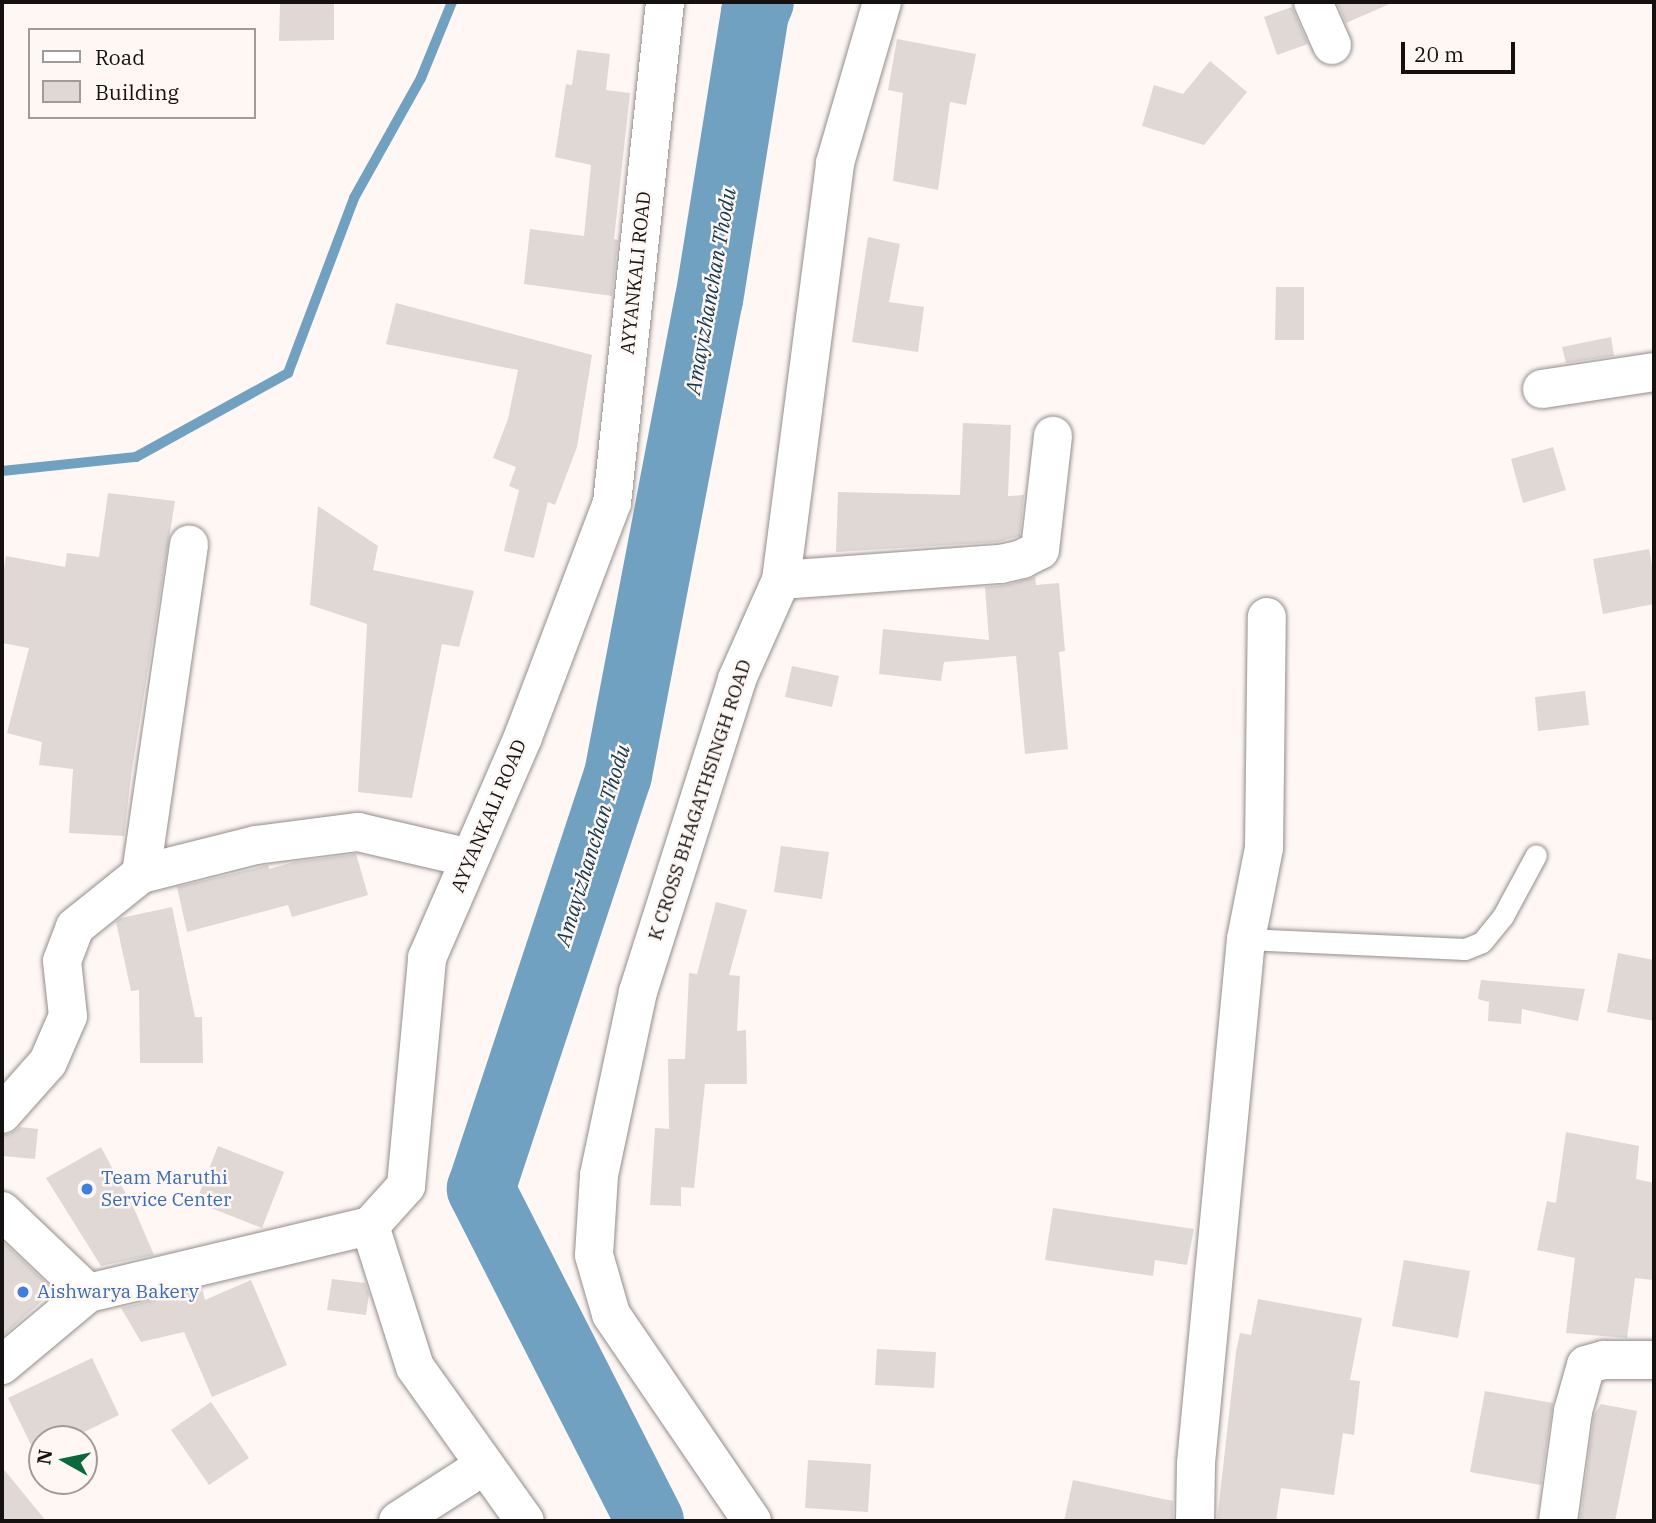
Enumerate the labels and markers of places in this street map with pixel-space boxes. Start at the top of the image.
place label: Team Maruthi Service Center [101,1167,231,1211]
marker: Team Maruthi Service Center [79,1181,95,1197]
place label: Aishwarya Bakery [37,1281,199,1303]
marker: Aishwarya Bakery [15,1284,31,1300]

